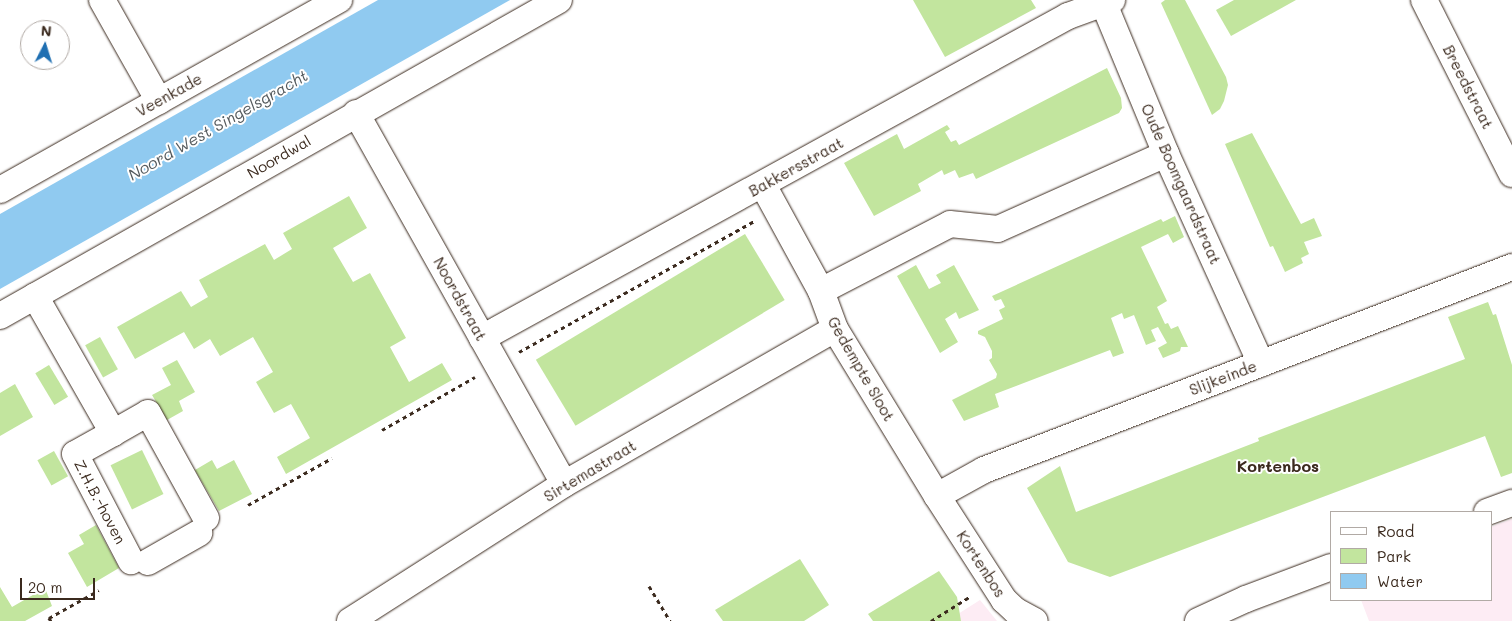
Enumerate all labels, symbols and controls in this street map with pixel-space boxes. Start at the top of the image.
north arrow [20,20,70,70]
text: N [40,21,52,40]
street label: Breedstraat [1439,42,1497,132]
water label: Noord West Singelsgracht [125,66,311,184]
street label: Veenkade [133,70,205,120]
street label: Oude Boomgaardstraat [1137,101,1225,267]
street label: Noordwal [244,132,314,182]
street label: Bakkersstraat [746,134,846,200]
street label: Noordstraat [430,254,490,344]
street label: Gedempte Sloot [824,314,898,424]
street label: Slijkeinde [1187,357,1259,399]
street label: Sirtemastraat [541,436,639,506]
district label: Kortenbos [1237,456,1319,476]
street label: Z.H.B.-hoven [70,457,130,547]
legend [1330,511,1492,601]
text: Road [1377,521,1414,541]
street label: Kortenbos [953,527,1009,601]
text: Park [1377,546,1411,566]
scale bar [22,568,98,600]
text: Water [1377,571,1423,591]
text: 20 m [28,577,62,597]

